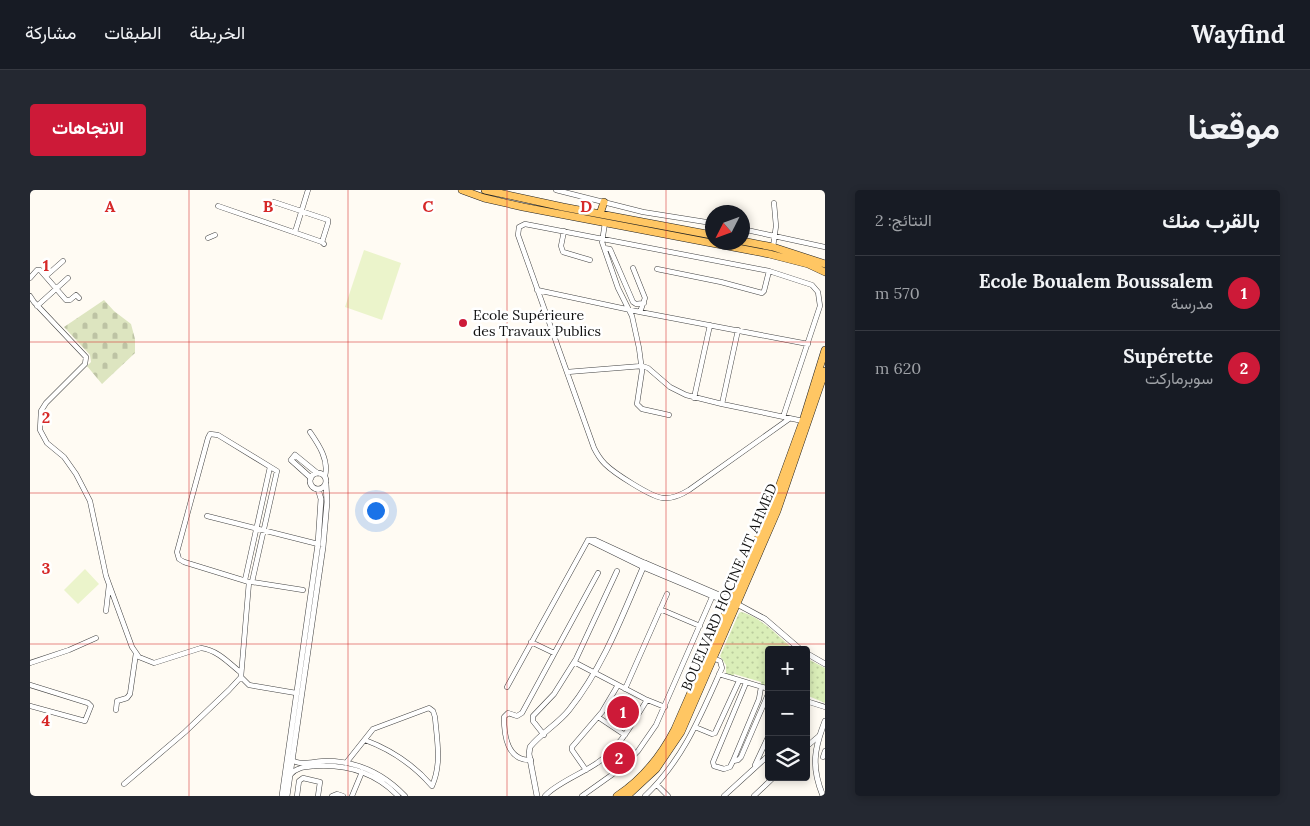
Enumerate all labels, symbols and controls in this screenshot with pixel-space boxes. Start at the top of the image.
text: Wayfind [1191,19,1285,50]
text: مشاركة [25,21,76,44]
text: الطبقات [104,21,161,44]
text: الخريطة [189,21,245,44]
button: الاتجاهات [30,104,146,156]
text: موقعنا [1187,104,1280,149]
text: A [105,196,116,216]
text: B [263,196,274,216]
text: C [422,196,434,216]
text: D [580,196,592,216]
north arrow [705,205,750,250]
text: بالقرب منك [1162,207,1260,234]
text: النتائج: 2 [875,210,932,230]
text: 1 [43,255,49,275]
text: Ecole Boualem Boussalem [979,269,1213,293]
text: 570 m [875,283,920,303]
text: 1 [1241,283,1247,303]
text: مدرسة [1171,293,1213,313]
place label: Ecole Supérieure des Travaux Publics [473,306,601,340]
marker: Ecole Supérieure des Travaux Publics [457,317,469,329]
text: Supérette [1123,344,1213,368]
text: 620 m [875,358,921,378]
text: 2 [1240,358,1248,378]
text: سوبرماركت [1145,368,1213,388]
text: 2 [42,407,50,427]
street label: BOUELVARD HOCINE AIT AHMED [677,481,781,693]
your location [363,498,389,524]
text: 3 [42,558,51,578]
map controls [765,646,810,781]
button: + [765,646,810,691]
button: − [765,691,810,736]
pin: 1 [607,693,639,731]
text: 4 [42,710,51,730]
button: layers [765,736,810,781]
pin: 2 [603,739,635,777]

